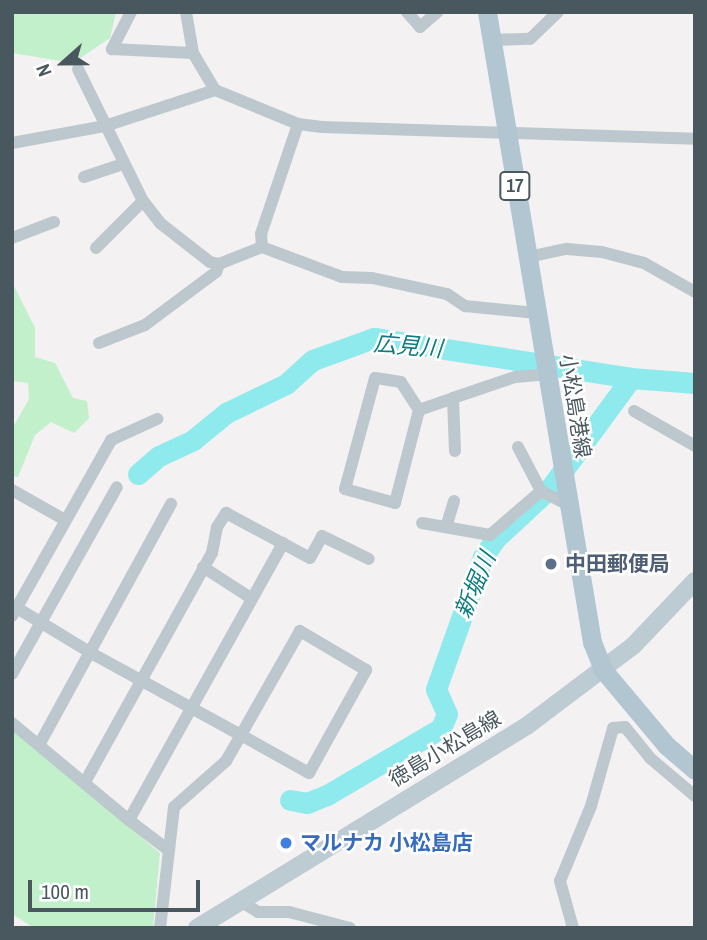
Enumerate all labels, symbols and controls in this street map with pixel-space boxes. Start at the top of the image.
north arrow [28,28,98,98]
text: N [29,61,58,80]
road number: 17 [499,170,531,202]
water label: 広見川 [372,329,444,363]
street label: 小松島港線 [554,352,596,460]
water label: 新堀川 [449,548,501,622]
place label: 中田郵便局 [565,551,670,577]
marker: 中田郵便局 [543,556,559,572]
street label: 徳島小松島線 [385,706,505,792]
place label: マルナカ 小松島店 [300,830,473,856]
marker: マルナカ 小松島店 [278,835,294,851]
scale bar [32,866,203,910]
text: 100 m [41,877,89,906]

